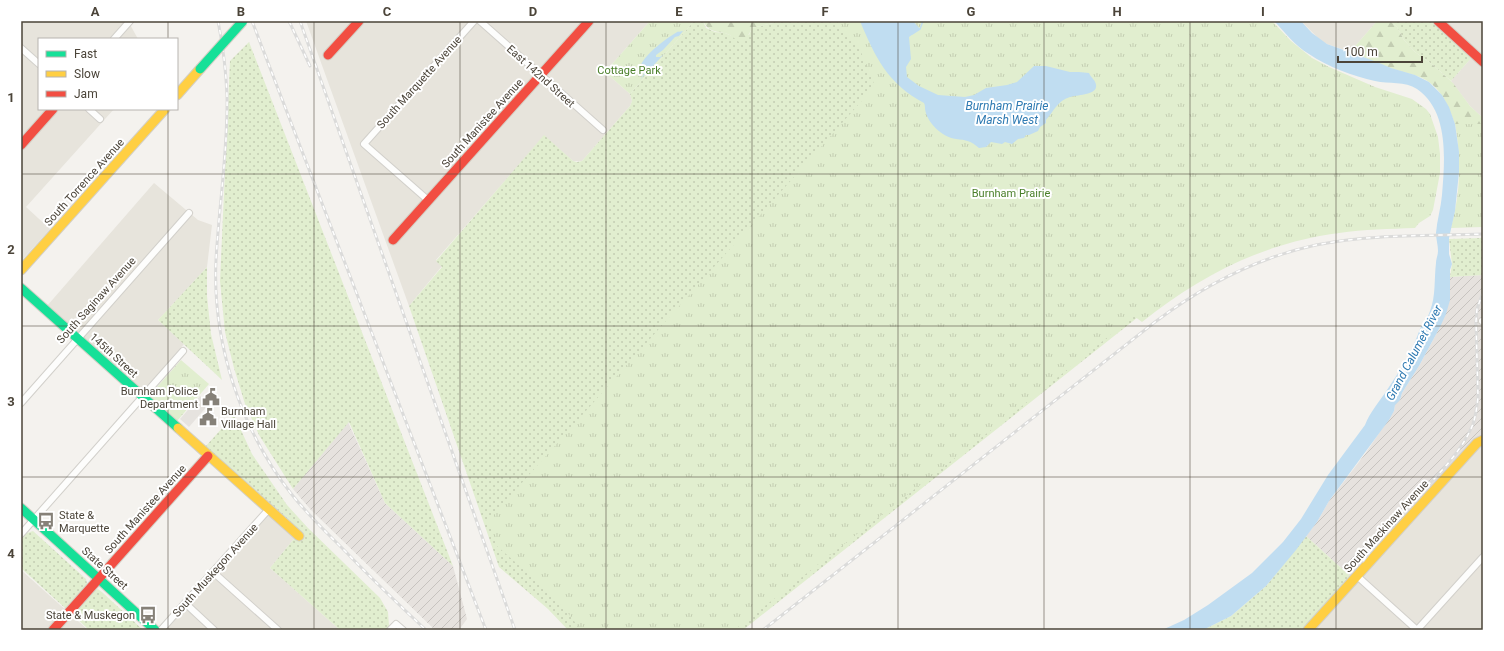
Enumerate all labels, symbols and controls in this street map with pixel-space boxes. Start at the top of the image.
text: A [91,4,100,19]
text: B [237,4,245,19]
text: C [383,4,392,19]
text: D [529,4,537,19]
text: E [675,4,683,19]
text: F [821,4,829,19]
text: G [967,4,976,19]
text: H [1112,4,1122,19]
text: I [1261,4,1265,19]
text: J [1405,4,1413,19]
street label: South Marquette Avenue [374,33,465,131]
legend [38,38,178,110]
scale bar [1338,38,1422,64]
street label: East 142nd Street [504,42,578,111]
text: 100 m [1344,45,1378,59]
text: Fast [74,47,97,61]
park label: Cottage Park [597,64,661,77]
text: Slow [74,67,100,81]
street label: South Manistee Avenue [439,76,526,171]
text: Jam [74,87,98,101]
text: 1 [7,90,15,105]
water label: Burnham Prairie Marsh West [965,99,1049,127]
street label: South Torrence Avenue [42,136,127,229]
park label: Burnham Prairie [972,187,1050,200]
text: 2 [7,242,15,257]
street label: South Saginaw Avenue [54,254,139,346]
water label: Grand Calumet River [1383,302,1446,403]
street label: 145th Street [87,330,141,381]
place label: Burnham Police Department [121,385,198,411]
public building icon: Burnham Police Department [201,387,221,407]
text: 3 [7,394,15,409]
place label: Burnham Village Hall [221,405,276,431]
public building icon: Burnham Village Hall [198,407,218,427]
street label: South Manistee Avenue [102,462,189,557]
street label: South Mackinaw Avenue [1341,477,1431,575]
place label: State & Marquette [59,509,110,535]
bus stop icon: State & Marquette [36,511,56,531]
street label: South Muskegon Avenue [170,521,261,620]
street label: State Street [79,544,131,593]
text: 4 [7,546,15,561]
bus stop icon: State & Muskegon [138,605,158,625]
place label: State & Muskegon [46,609,135,622]

